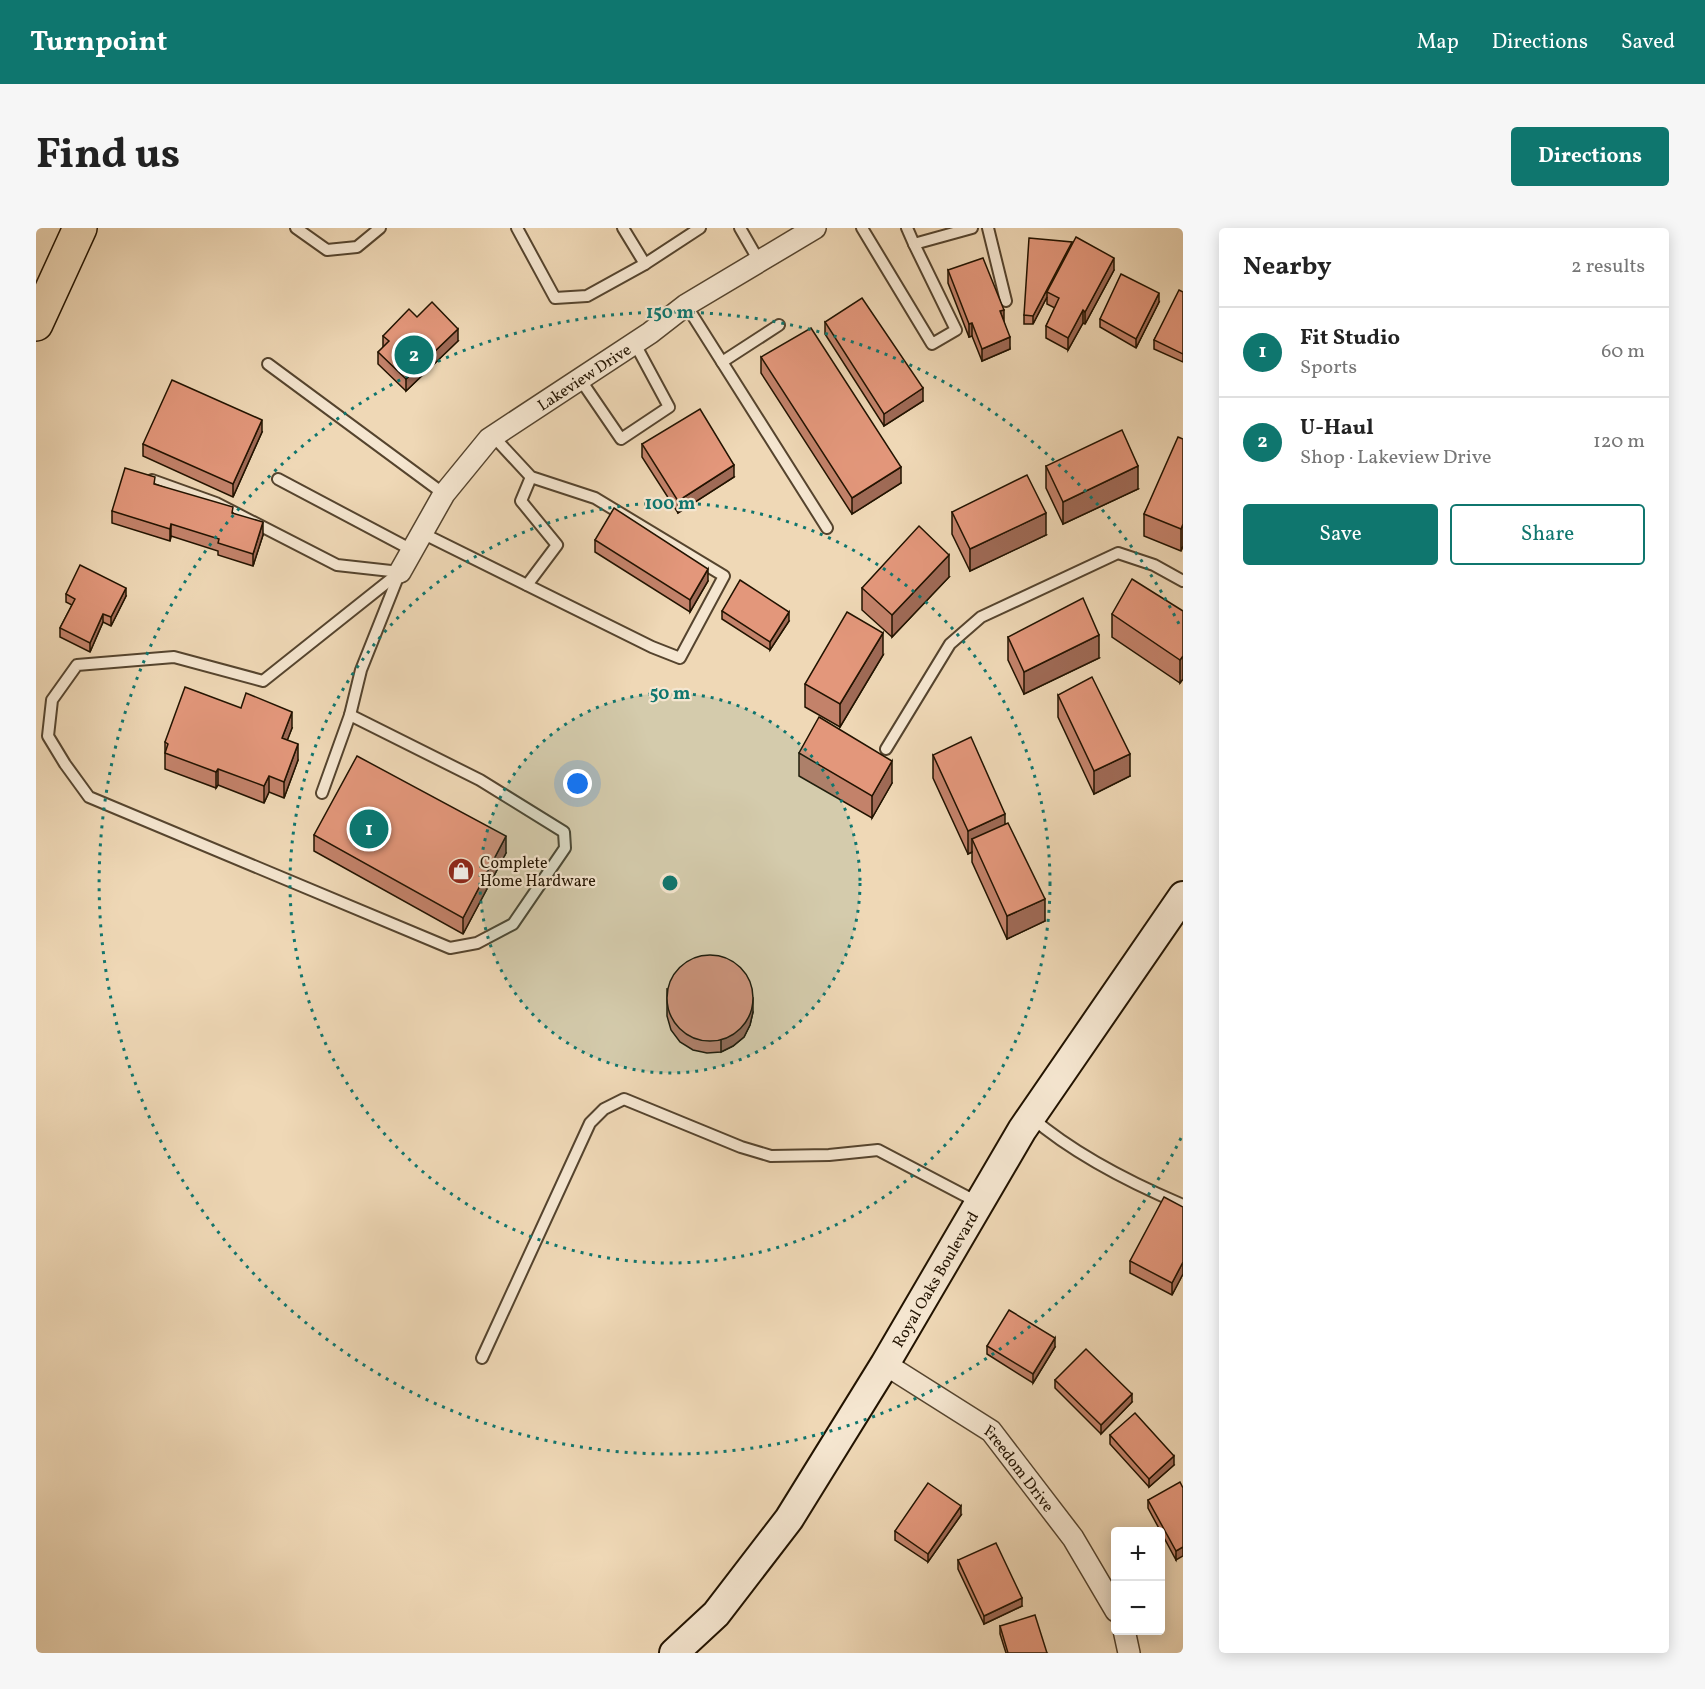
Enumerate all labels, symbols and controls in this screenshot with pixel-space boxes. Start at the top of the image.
text: Turnpoint [30,23,167,62]
text: Map [1417,28,1459,57]
text: Directions [1492,28,1588,57]
text: Saved [1621,28,1675,57]
text: Find us [36,127,180,186]
button: Directions [1511,127,1669,186]
text: Nearby [1243,249,1332,285]
text: 2 results [1571,253,1645,281]
text: 150 m [646,301,694,326]
text: Fit Studio [1300,323,1400,354]
pin: 2 [394,332,434,378]
text: 1 [1258,338,1267,366]
text: 60 m [1601,338,1645,366]
street label: Lakeview Drive [534,339,636,417]
text: Sports [1300,354,1357,382]
text: U-Haul [1300,413,1374,444]
text: 2 [1257,428,1268,456]
text: 120 m [1593,428,1645,456]
text: Shop · Lakeview Drive [1300,444,1492,472]
text: 100 m [645,492,695,517]
button: Save [1243,504,1438,565]
button: Share [1450,504,1645,565]
text: 50 m [650,682,690,707]
your location [563,769,592,798]
pin: 1 [350,806,388,852]
place label: Complete Home Hardware [480,853,596,893]
shop icon: Complete Home Hardware [446,856,476,886]
centre of rings [660,873,680,893]
street label: Royal Oaks Boulevard [888,1208,985,1352]
street label: Freedom Drive [979,1420,1058,1517]
map controls [1111,1527,1165,1635]
button: + [1111,1527,1165,1581]
button: − [1111,1581,1165,1635]

